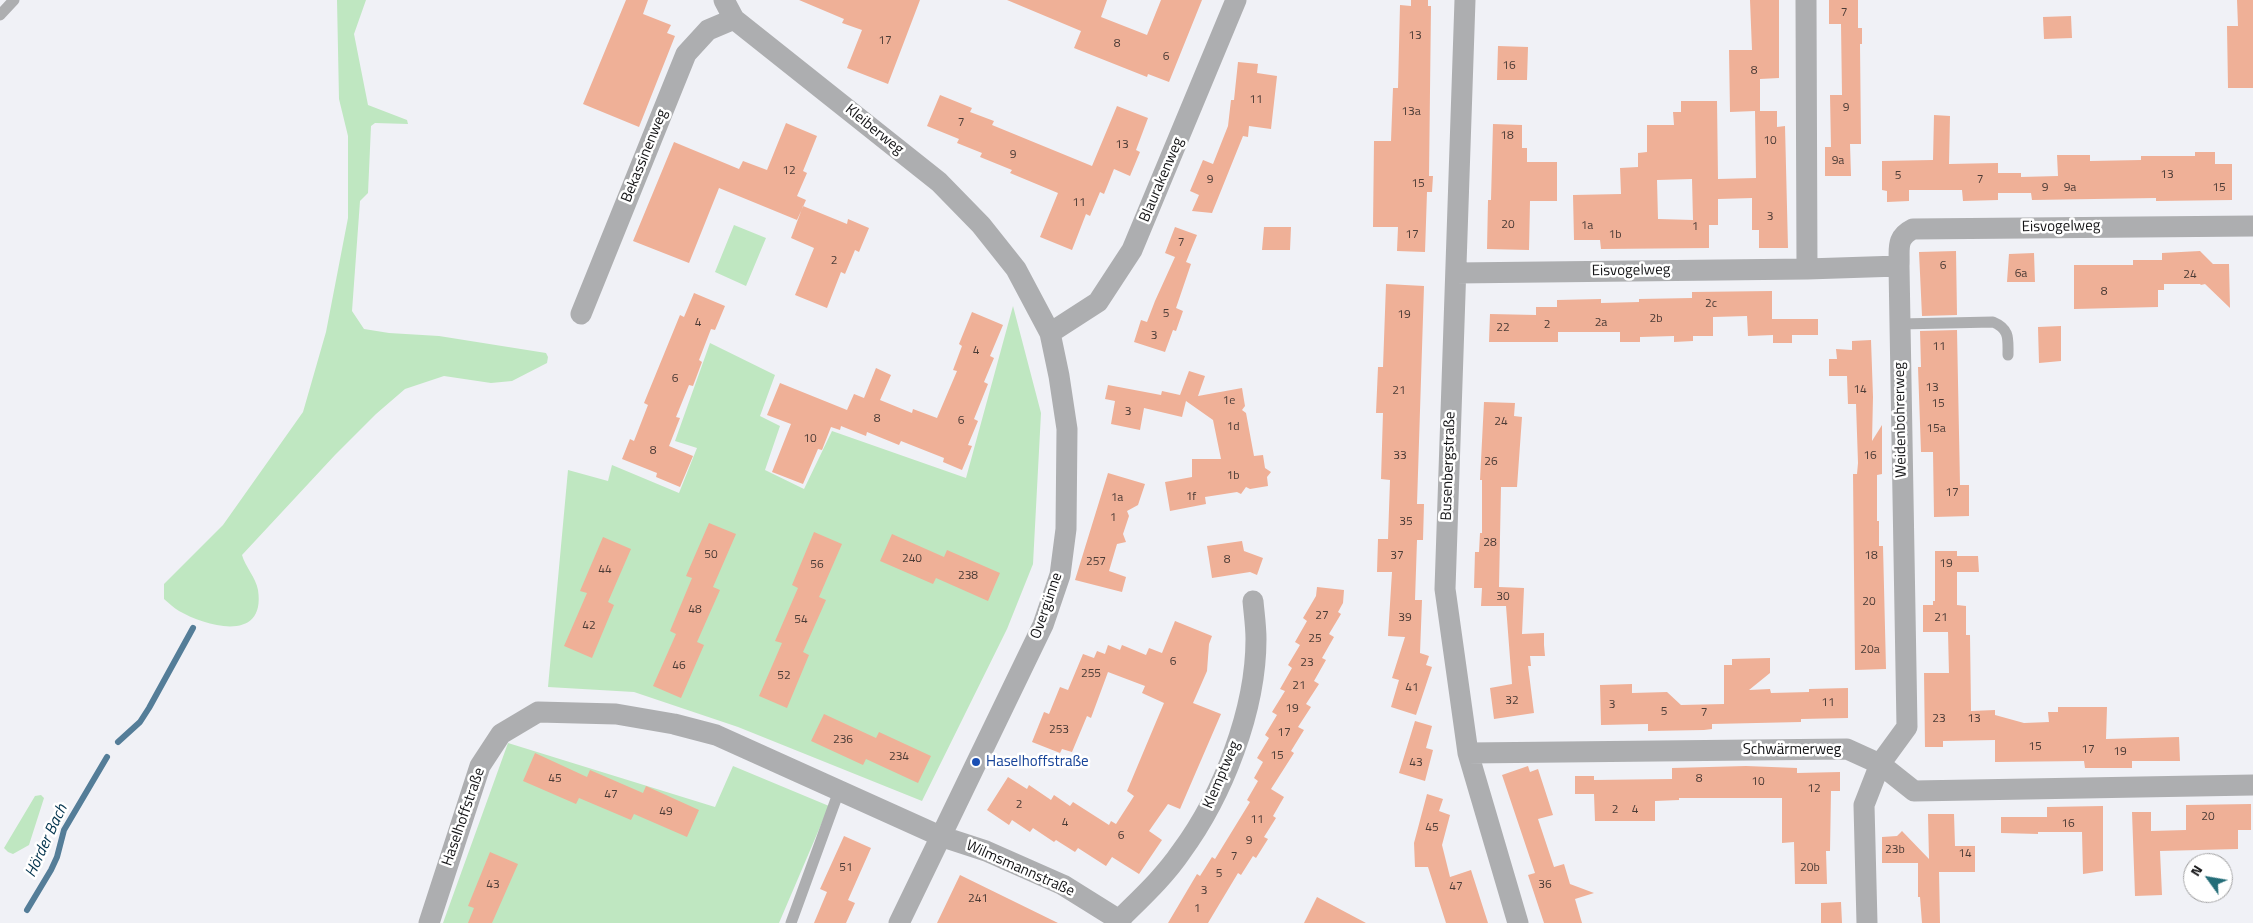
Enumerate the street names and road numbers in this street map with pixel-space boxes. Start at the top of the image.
street label: Kleiberweg [841,101,907,159]
street label: Bekassinenweg [618,107,672,205]
street label: Blaurakenweg [1136,135,1188,225]
street label: Eisvogelweg [2021,217,2101,237]
street label: Eisvogelweg [1591,261,1671,281]
street label: Weidenbohrerweg [1891,362,1911,478]
street label: Busenbergstraße [1438,411,1460,521]
street label: Overgünne [1027,570,1067,642]
street label: Klemptweg [1200,738,1244,812]
street label: Schwärmerweg [1743,741,1841,759]
street label: Haselhoffstraße [439,766,489,868]
street label: Wilmsmannstraße [963,837,1077,901]

